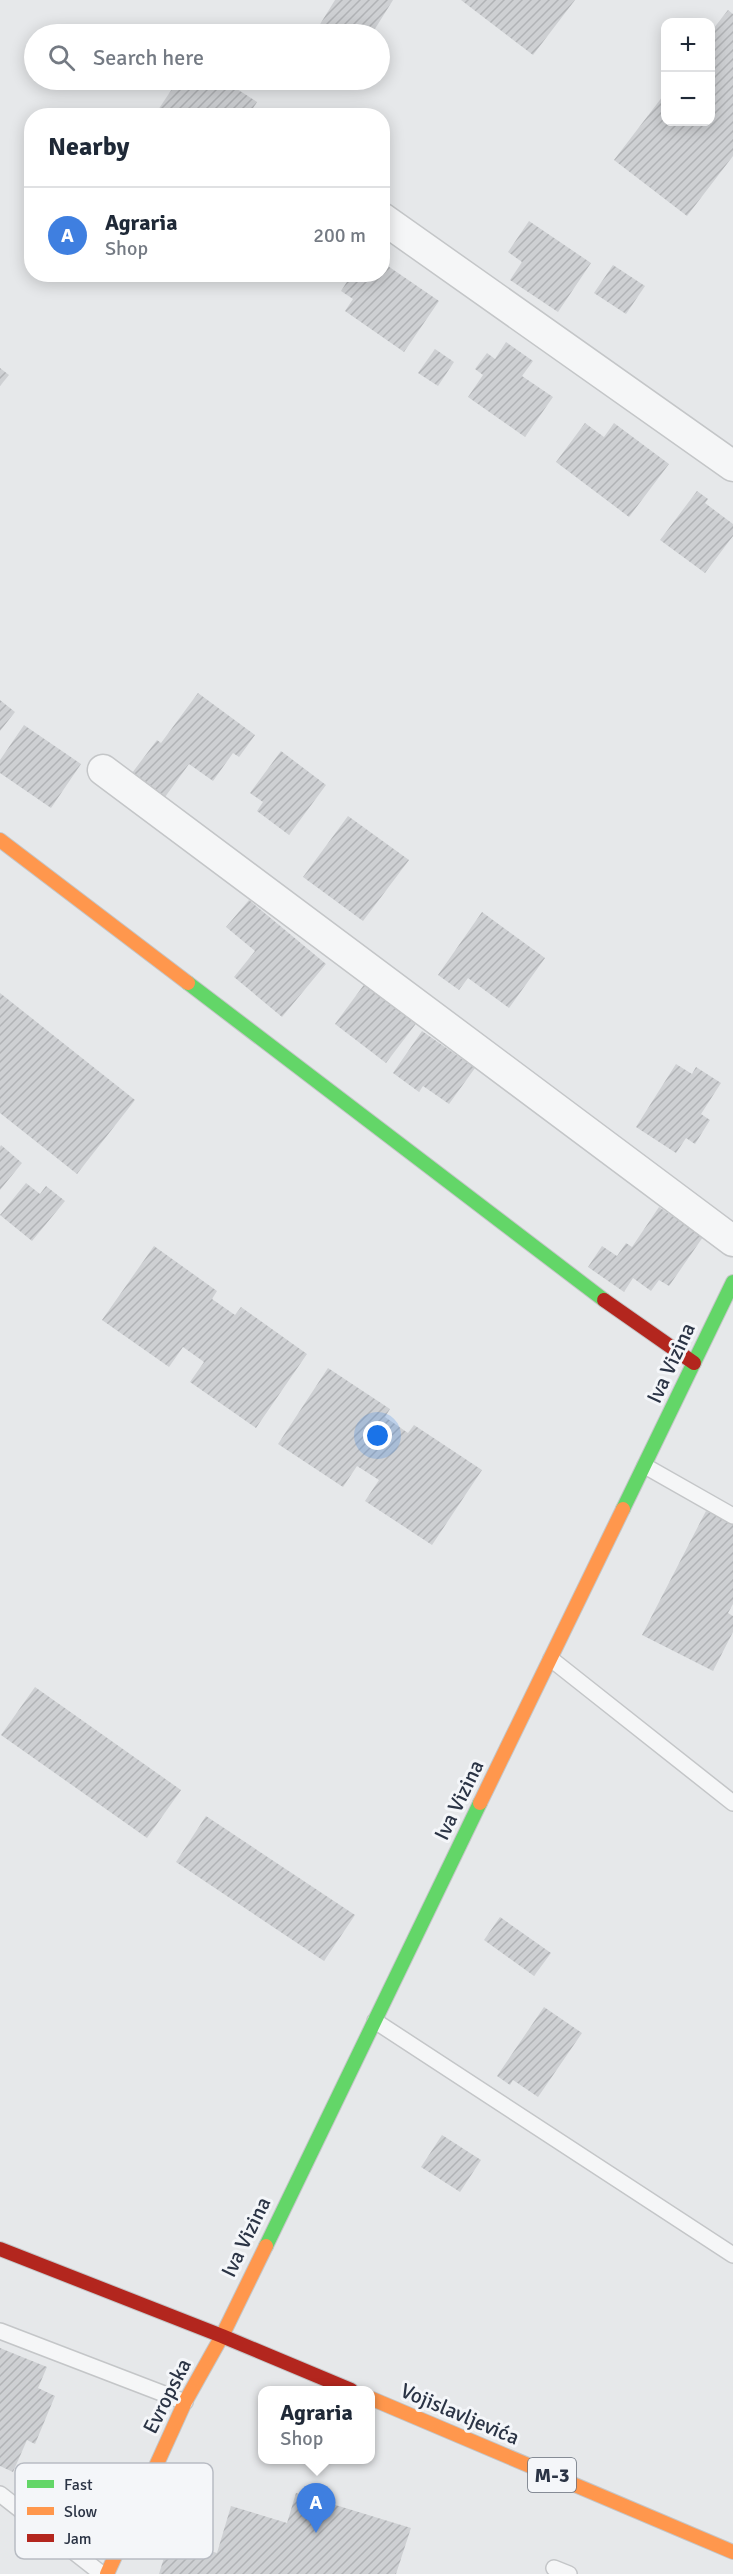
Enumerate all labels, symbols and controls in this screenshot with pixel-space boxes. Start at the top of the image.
map controls [661,18,715,126]
button: + [661,18,715,72]
search box [24,24,390,90]
icon: search [45,41,78,74]
text: Search here [93,44,204,71]
button: − [661,72,715,126]
text: Nearby [48,131,129,163]
text: Agraria [105,209,177,236]
text: A [61,223,74,248]
text: 200 m [313,223,366,248]
text: Shop [105,236,148,261]
street label: Iva Vizina [641,1319,701,1407]
your location [363,1421,392,1450]
street label: Iva Vizina [428,1756,490,1844]
street label: Iva Vizina [215,2193,277,2281]
street label: Evropska [137,2354,197,2438]
street label: Vojislavljevića [397,2377,523,2451]
popup [258,2386,375,2464]
text: Agraria [280,2399,353,2426]
text: Shop [280,2426,323,2451]
road number: M-3 [528,2458,576,2492]
legend [15,2463,213,2559]
text: Fast [64,2475,93,2495]
pin: A [296,2484,336,2533]
text: Slow [64,2502,98,2522]
text: Jam [64,2529,92,2549]

